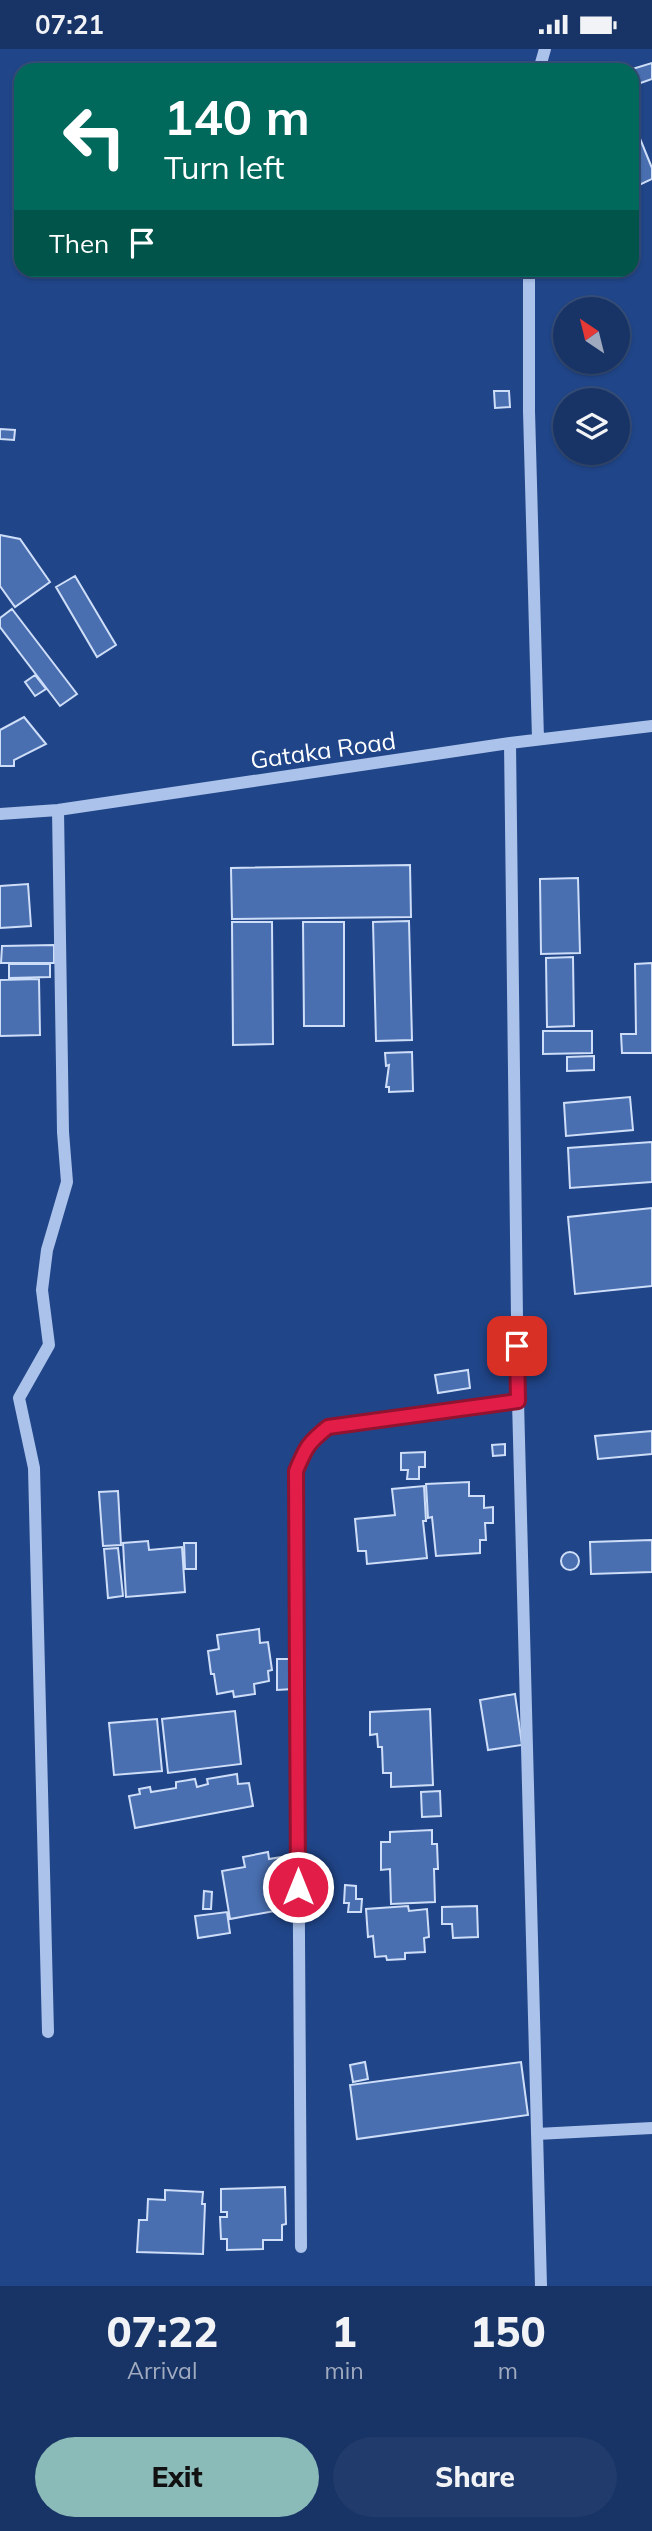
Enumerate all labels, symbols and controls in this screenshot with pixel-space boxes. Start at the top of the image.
text: 07:21 [35,8,104,41]
text: 140 m [164,86,310,147]
icon: left [49,91,140,182]
text: Turn left [164,147,284,187]
icon: arrive [123,224,161,262]
text: Then [49,227,109,260]
north arrow [553,297,630,375]
map controls [553,297,630,465]
button: layers [553,388,630,465]
street label: Gataka Road [248,725,398,775]
pin [487,1316,547,1376]
icon: arrive [498,1327,536,1365]
position arrow [261,1850,335,1924]
text: 07:22 [106,2305,218,2358]
text: 1 [331,2305,357,2358]
text: 150 [470,2305,546,2358]
text: Arrival [127,2356,197,2385]
text: min [324,2356,364,2385]
text: m [498,2356,518,2385]
button: Exit [35,2437,319,2517]
button: Share [333,2437,617,2517]

